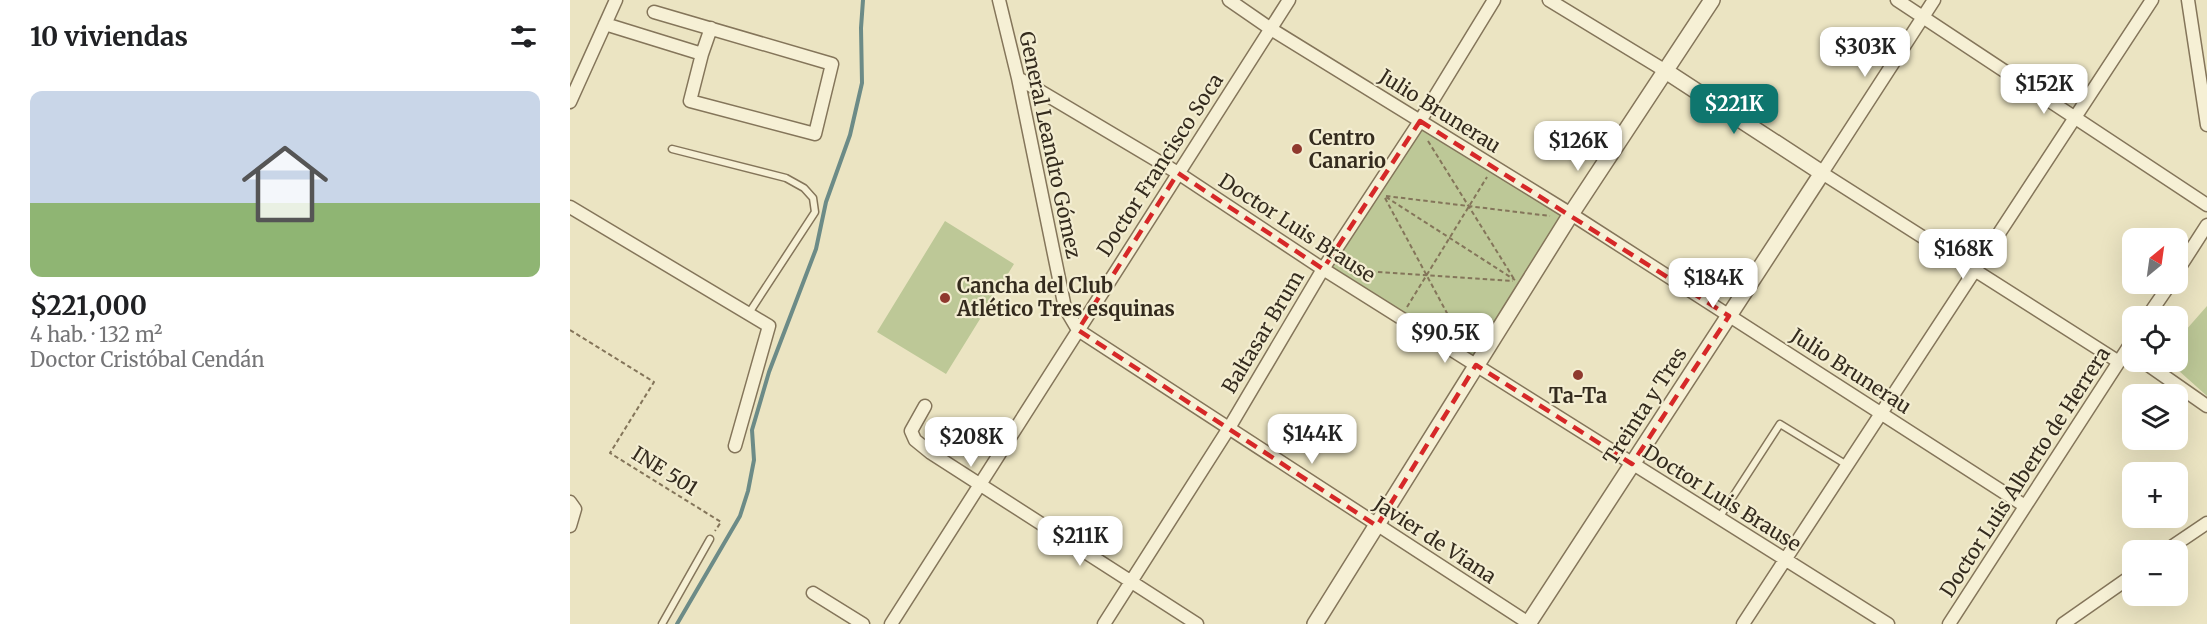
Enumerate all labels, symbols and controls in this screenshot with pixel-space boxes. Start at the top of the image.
text: 10 viviendas [30,20,188,53]
icon: filters [507,20,540,53]
pin: $303K [1823,27,1907,78]
street label: General Leandro Gómez [1014,29,1087,261]
text: $303K [1834,34,1896,59]
street label: Julio Brunerau [1374,63,1506,158]
pin: $152K [2002,64,2086,115]
street label: Doctor Francisco Soca [1091,68,1228,261]
text: $152K [2015,71,2073,96]
pin: $221K [1692,84,1776,135]
text: $221K [1704,91,1764,116]
pin: $126K [1536,121,1620,172]
place label: Centro Canario [1309,125,1386,173]
text: $126K [1548,128,1608,153]
icon: home [231,130,339,238]
marker: Centro Canario [1290,142,1304,156]
street label: Doctor Luis Brause [1214,168,1380,287]
north arrow [2122,228,2188,294]
map controls [2122,228,2188,606]
pin: $168K [1921,229,2005,280]
text: $168K [1933,236,1993,261]
pin: $184K [1671,258,1755,309]
text: $184K [1683,265,1743,290]
street label: Baltasar Brum [1216,266,1309,398]
place label: Cancha del Club Atlético Tres esquinas [956,273,1175,321]
text: $221,000 [30,289,147,322]
marker: Cancha del Club Atlético Tres esquinas [938,291,952,305]
button: locate [2122,306,2188,372]
pin: $90.5K [1396,313,1494,364]
text: $90.5K [1411,320,1479,345]
text: 4 hab. · 132 m² [30,322,162,347]
street label: Julio Brunerau [1786,322,1916,419]
street label: Treinta y Tres [1597,342,1692,469]
street label: Doctor Luis Alberto de Herrera [1934,342,2115,602]
text: Doctor Cristóbal Cendán [30,347,264,372]
marker: Ta-Ta [1571,368,1585,382]
place label: Ta-Ta [1549,383,1607,408]
button: layers [2122,384,2188,450]
pin: $144K [1270,414,1354,465]
pin: $208K [929,417,1013,468]
text: $144K [1282,421,1342,446]
text: $208K [939,424,1003,449]
street label: Doctor Luis Brause [1639,439,1806,556]
street label: INE 501 [628,441,703,501]
button: + [2122,462,2188,528]
street label: Javier de Viana [1368,490,1501,589]
pin: $211K [1038,516,1122,567]
text: $211K [1052,523,1108,548]
button: − [2122,540,2188,606]

